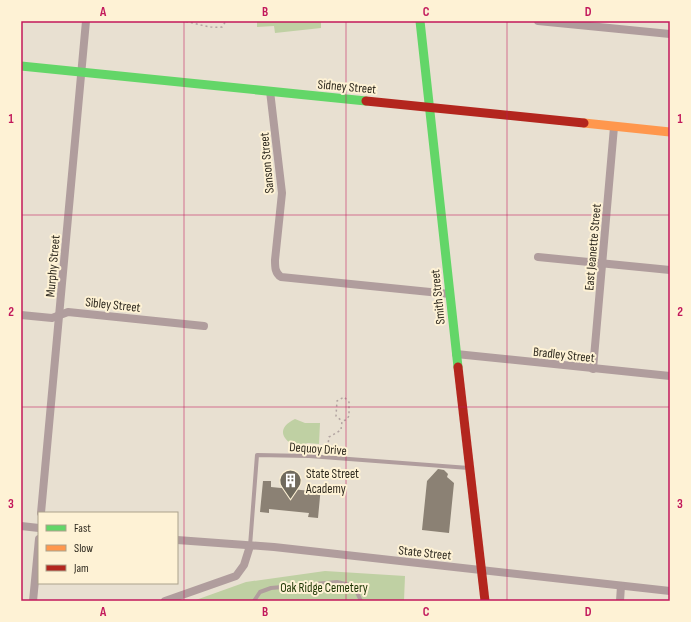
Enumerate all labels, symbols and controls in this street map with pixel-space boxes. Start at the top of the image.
text: A [99,4,107,20]
text: B [262,4,268,20]
text: C [423,4,430,20]
text: D [585,4,592,20]
street label: Sidney Street [317,76,377,98]
text: 1 [8,111,14,127]
text: 1 [677,111,683,127]
street label: Sanson Street [256,132,278,194]
street label: East Jeanette Street [581,203,605,291]
street label: Murphy Street [42,234,64,298]
street label: Smith Street [427,269,449,325]
street label: Sibley Street [84,294,141,316]
text: 2 [8,304,14,320]
text: 2 [677,304,683,320]
street label: Bradley Street [532,344,595,366]
street label: Dequoy Drive [289,439,347,459]
place label: State Street Academy [305,466,359,497]
building icon: State Street Academy [277,467,303,500]
text: 3 [8,496,14,512]
text: 3 [677,496,683,512]
legend [38,512,178,584]
text: Fast [74,521,91,536]
text: Slow [74,541,93,556]
street label: State Street [398,542,452,564]
text: Jam [73,561,89,576]
park label: Oak Ridge Cemetery [280,580,368,596]
text: A [99,604,107,620]
text: B [262,604,268,620]
text: C [423,604,430,620]
text: D [585,604,592,620]

